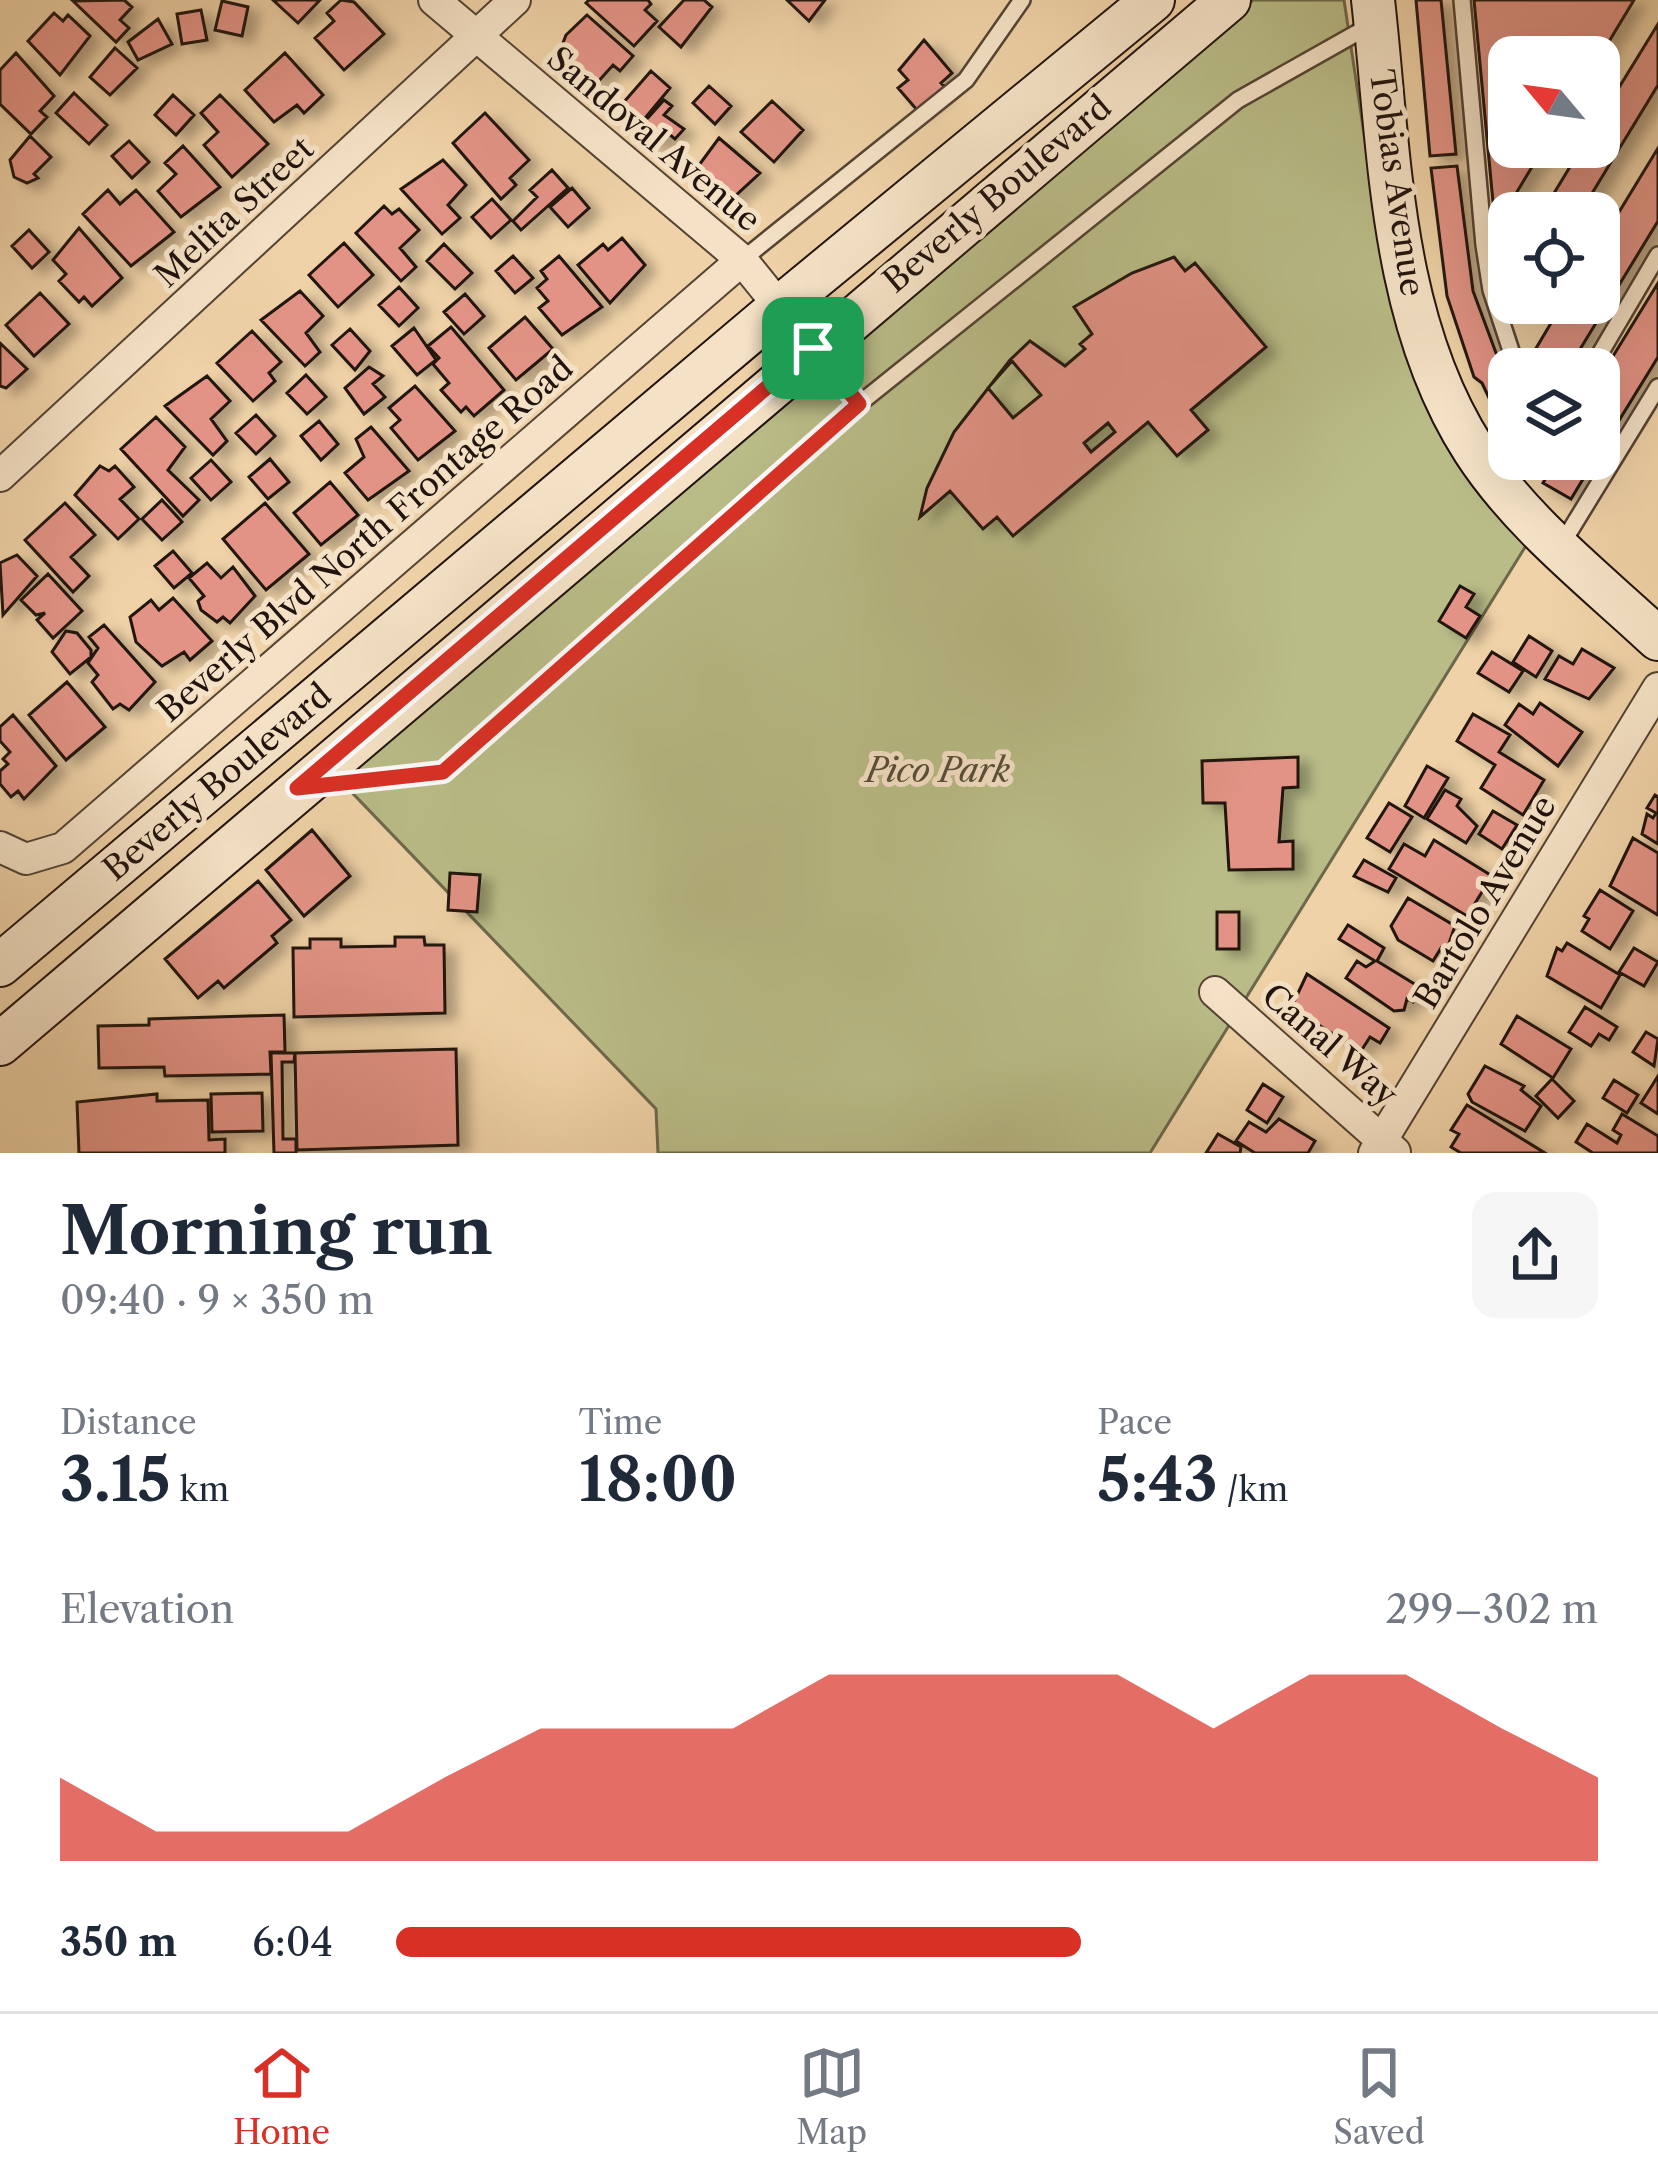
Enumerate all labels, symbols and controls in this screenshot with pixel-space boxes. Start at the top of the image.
north arrow [1488,36,1620,168]
map controls [1488,36,1620,480]
street label: Sandoval Avenue [539,38,769,240]
street label: Tobias Avenue [1361,67,1433,299]
street label: Beverly Boulevard [875,87,1119,301]
street label: Melita Street [146,128,322,296]
button: locate [1488,192,1620,324]
pin [762,297,864,399]
icon: arrive [780,315,846,381]
street label: Beverly Blvd North Frontage Road [149,347,581,731]
button: layers [1488,348,1620,480]
street label: Beverly Boulevard [95,675,339,889]
park label: Pico Park [863,750,1010,791]
street label: Bartolo Avenue [1405,788,1565,1016]
street label: Canal Way [1254,975,1407,1115]
text: Morning run [60,1190,493,1271]
button: share [1472,1192,1598,1318]
text: 09:40 · 9 × 350 m [60,1276,374,1324]
text: Distance [60,1402,197,1443]
text: Time [579,1402,662,1443]
text: Pace [1097,1402,1172,1443]
text: 3.15 [60,1443,171,1517]
text: 18:00 [579,1443,737,1517]
text: 5:43 [1097,1443,1218,1517]
text: km [171,1469,229,1510]
text: /km [1218,1469,1288,1510]
text: Elevation [60,1585,234,1633]
text: 299–302 m [1386,1585,1598,1633]
text: 350 m [60,1918,177,1966]
text: 6:04 [252,1918,333,1966]
tab: Home [233,2040,330,2153]
tab: Map [796,2040,867,2153]
tab: Saved [1333,2040,1425,2153]

